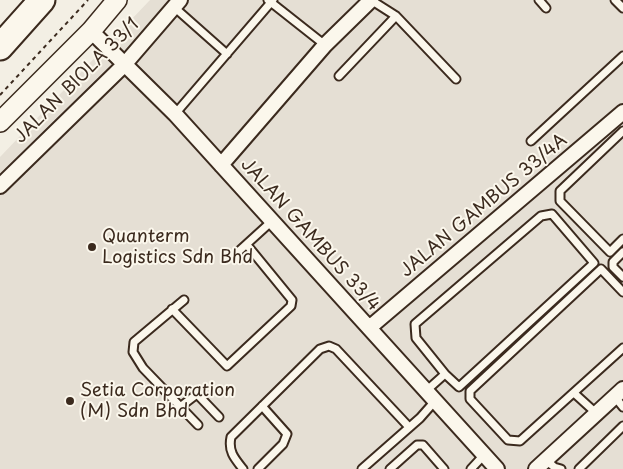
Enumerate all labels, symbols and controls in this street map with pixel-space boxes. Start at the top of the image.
street label: JALAN BIOLA 33/1 [10,14,144,148]
street label: JALAN GAMBUS 33/4A [396,130,572,282]
street label: JALAN GAMBUS 33/4 [236,154,384,316]
place label: Quanterm Logistics Sdn Bhd [102,226,253,268]
marker: Quanterm Logistics Sdn Bhd [86,241,98,253]
place label: Setia Corporation (M) Sdn Bhd [80,380,235,422]
marker: Setia Corporation (M) Sdn Bhd [64,395,76,407]

